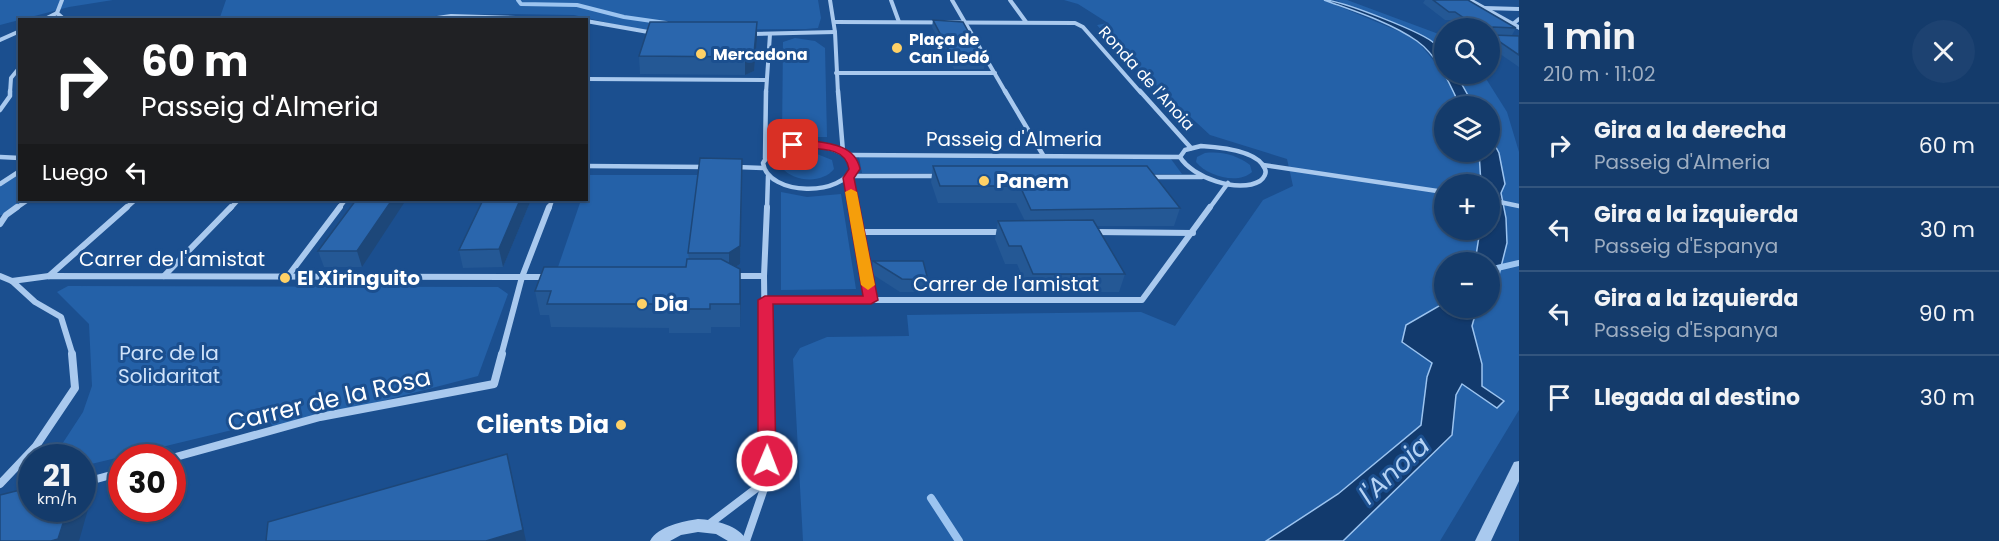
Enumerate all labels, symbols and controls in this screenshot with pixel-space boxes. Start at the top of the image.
text: 1 min [1543,11,1636,62]
map controls [1434,18,1500,318]
button: search [1434,18,1500,84]
button: close [1912,20,1975,83]
street label: Ronda de l'Anoia [1093,21,1200,136]
place label: Plaça de Can Lledó [909,28,990,69]
text: 60 m [141,32,249,91]
marker: Plaça de Can Lledó [890,41,904,55]
icon: right [42,42,120,120]
place label: Mercadona [713,43,808,66]
marker: Mercadona [694,47,708,61]
text: 210 m · 11:02 [1543,60,1655,88]
text: Passeig d'Almeria [141,88,379,125]
button: layers [1434,96,1500,162]
text: Gira a la derecha [1594,115,1787,146]
pin [767,119,818,170]
street label: Passeig d'Almeria [926,125,1102,153]
icon: arrive [776,128,809,161]
icon: right [1543,129,1576,162]
text: 60 m [1919,130,1975,161]
text: Passeig d'Almeria [1594,148,1770,176]
icon: left [120,156,153,189]
text: Luego [42,157,108,188]
place label: Panem [996,167,1069,195]
marker: Panem [977,174,991,188]
button: + [1434,174,1500,240]
text: Gira a la izquierda [1594,199,1798,230]
icon: left [1543,213,1576,246]
text: 30 m [1920,214,1975,245]
text: Passeig d'Espanya [1594,232,1778,260]
street label: Carrer de l'amistat [79,245,265,273]
button: − [1434,252,1500,318]
place label: El Xiringuito [297,264,420,292]
street label: Carrer de l'amistat [913,270,1099,298]
marker: El Xiringuito [278,271,292,285]
text: Gira a la izquierda [1594,283,1798,314]
place label: Dia [654,290,688,318]
marker: Dia [635,297,649,311]
icon: left [1543,297,1576,330]
text: 90 m [1919,298,1975,329]
text: Passeig d'Espanya [1594,316,1778,344]
park label: Parc de la Solidaritat [118,339,220,390]
street label: Carrer de la Rosa [224,360,434,439]
icon: arrive [1543,381,1576,414]
text: Llegada al destino [1594,382,1800,413]
text: 30 m [1920,382,1975,413]
place label: Clients Dia [477,408,609,441]
marker: Clients Dia [614,418,628,432]
water label: l'Anoia [1351,428,1437,512]
position arrow [735,429,799,493]
speed limit sign: 30 [108,444,186,522]
text: 21 [43,454,71,497]
text: km/h [37,488,77,509]

